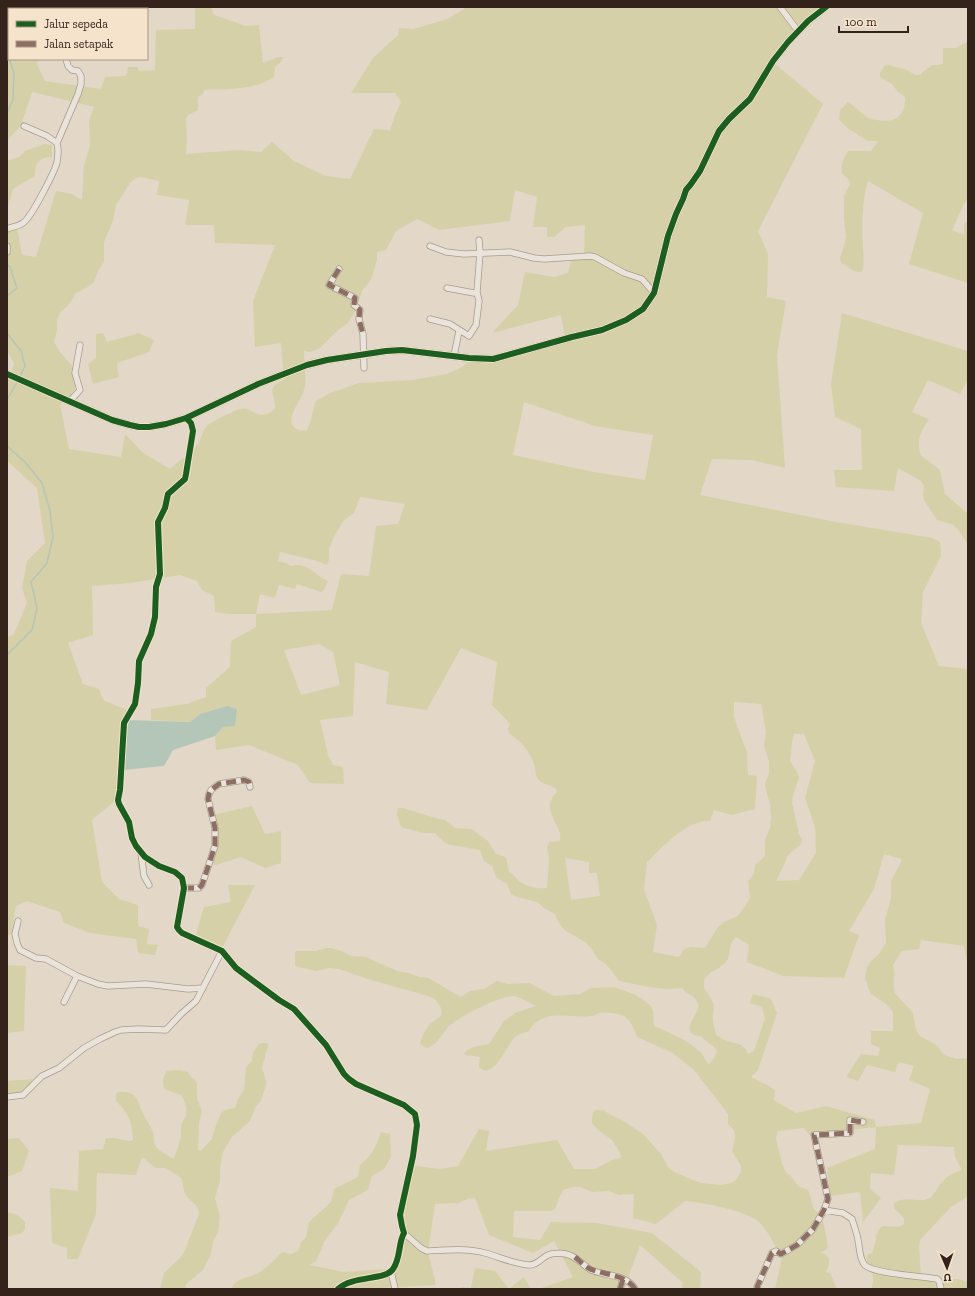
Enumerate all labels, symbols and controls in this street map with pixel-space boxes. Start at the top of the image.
legend [8,8,148,60]
scale bar [839,8,908,34]
text: 100 m [845,15,877,29]
text: Jalur sepeda [44,17,108,31]
text: Jalan setapak [44,37,114,51]
north arrow [927,1248,967,1288]
text: U [943,1271,952,1284]

